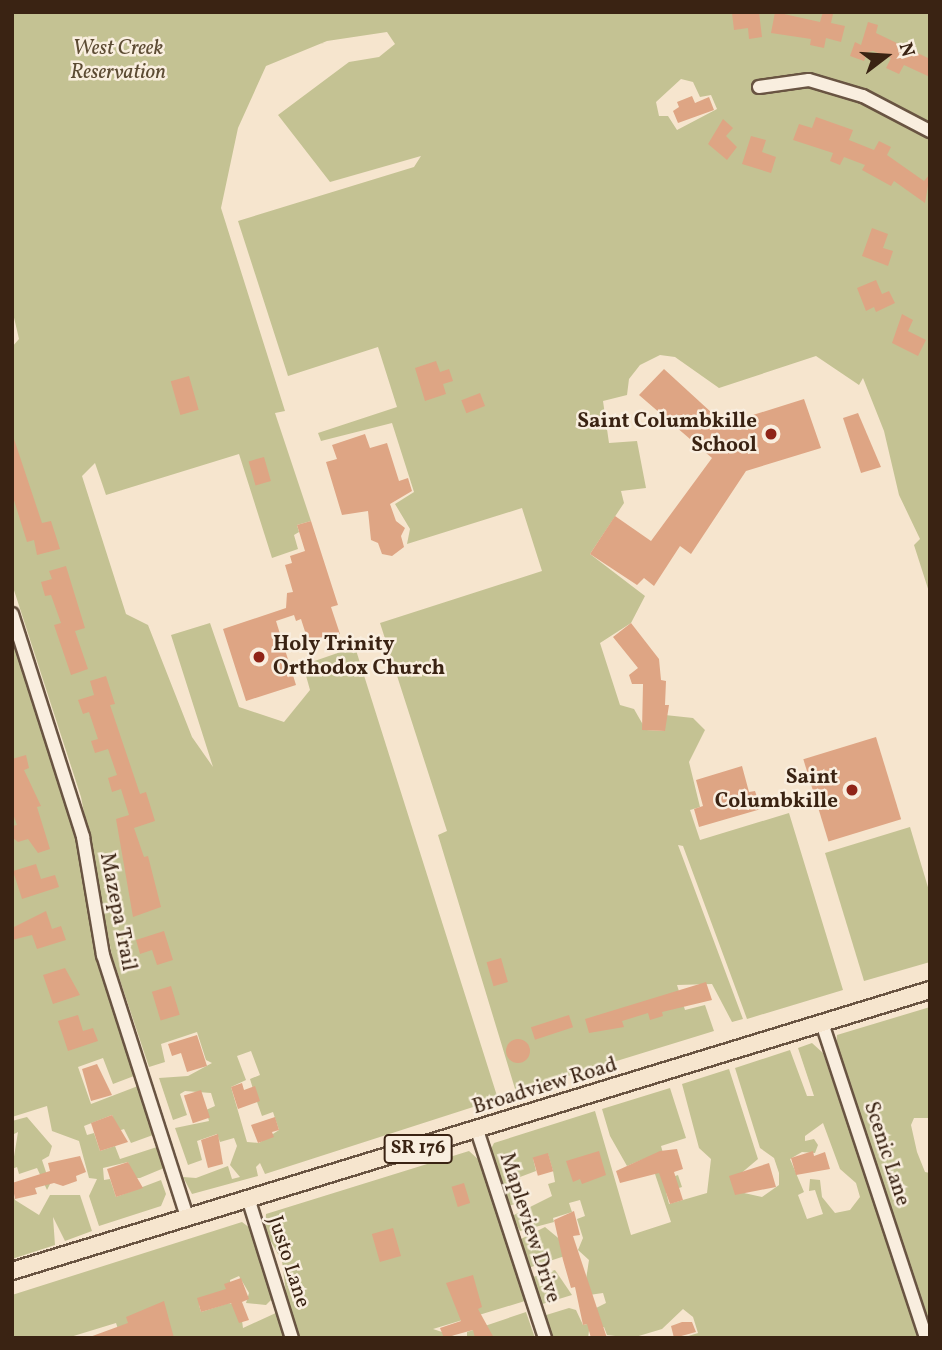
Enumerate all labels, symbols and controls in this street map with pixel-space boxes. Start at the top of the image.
north arrow [851,21,921,91]
park label: West Creek Reservation [70,36,166,86]
text: N [892,39,921,60]
place label: Saint Columbkille School [577,409,757,459]
marker: Saint Columbkille School [763,426,779,442]
place label: Holy Trinity Orthodox Church [273,632,445,682]
marker: Holy Trinity Orthodox Church [251,649,267,665]
place label: Saint Columbkille [715,765,838,815]
marker: Saint Columbkille [844,782,860,798]
street label: Mazepa Trail [93,850,141,974]
street label: Broadview Road [469,1053,621,1121]
street label: Scenic Lane [857,1099,915,1209]
road number: SR 176 [383,1134,453,1164]
street label: Mapleview Drive [493,1150,565,1306]
street label: Justo Lane [261,1213,315,1311]

